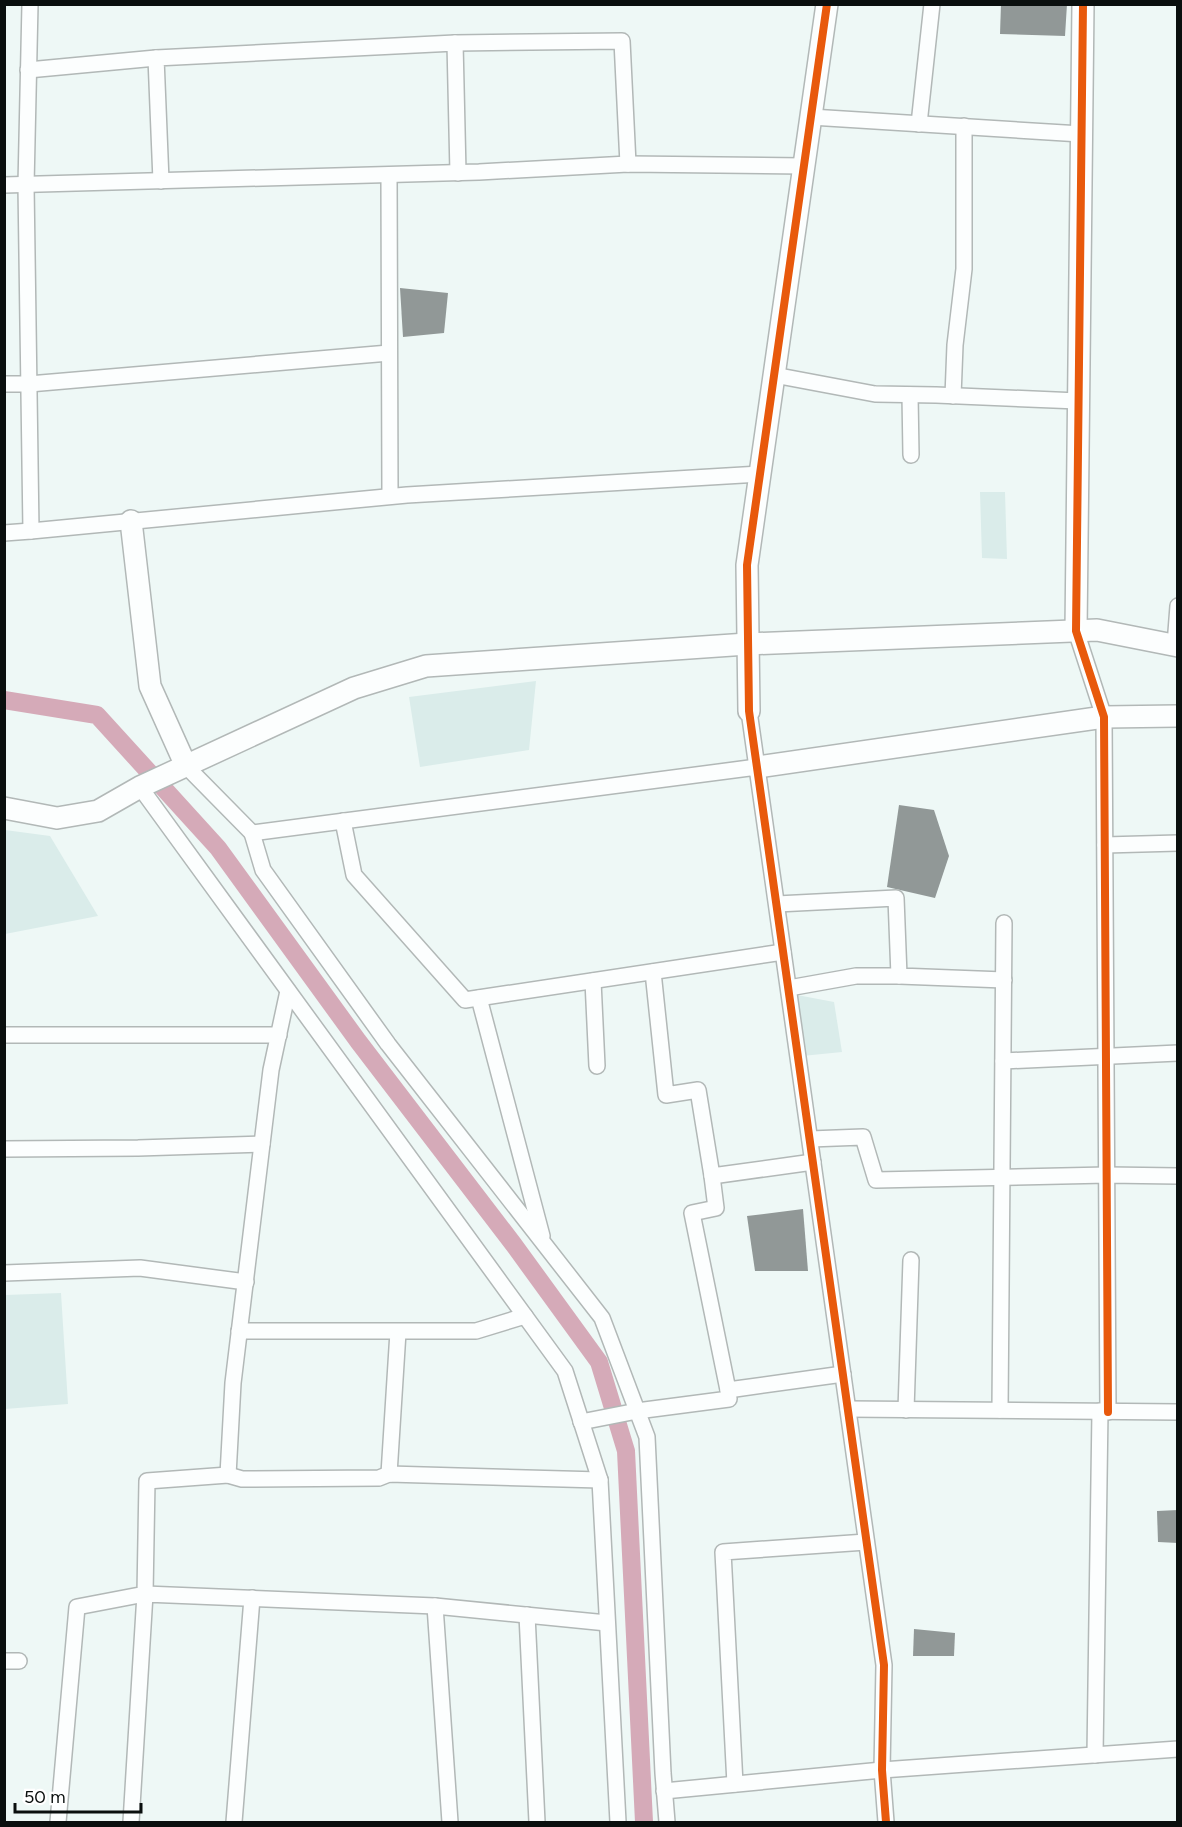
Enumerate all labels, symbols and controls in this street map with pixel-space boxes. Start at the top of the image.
scale bar [15,1776,141,1814]
text: 50 m [24,1786,66,1808]

